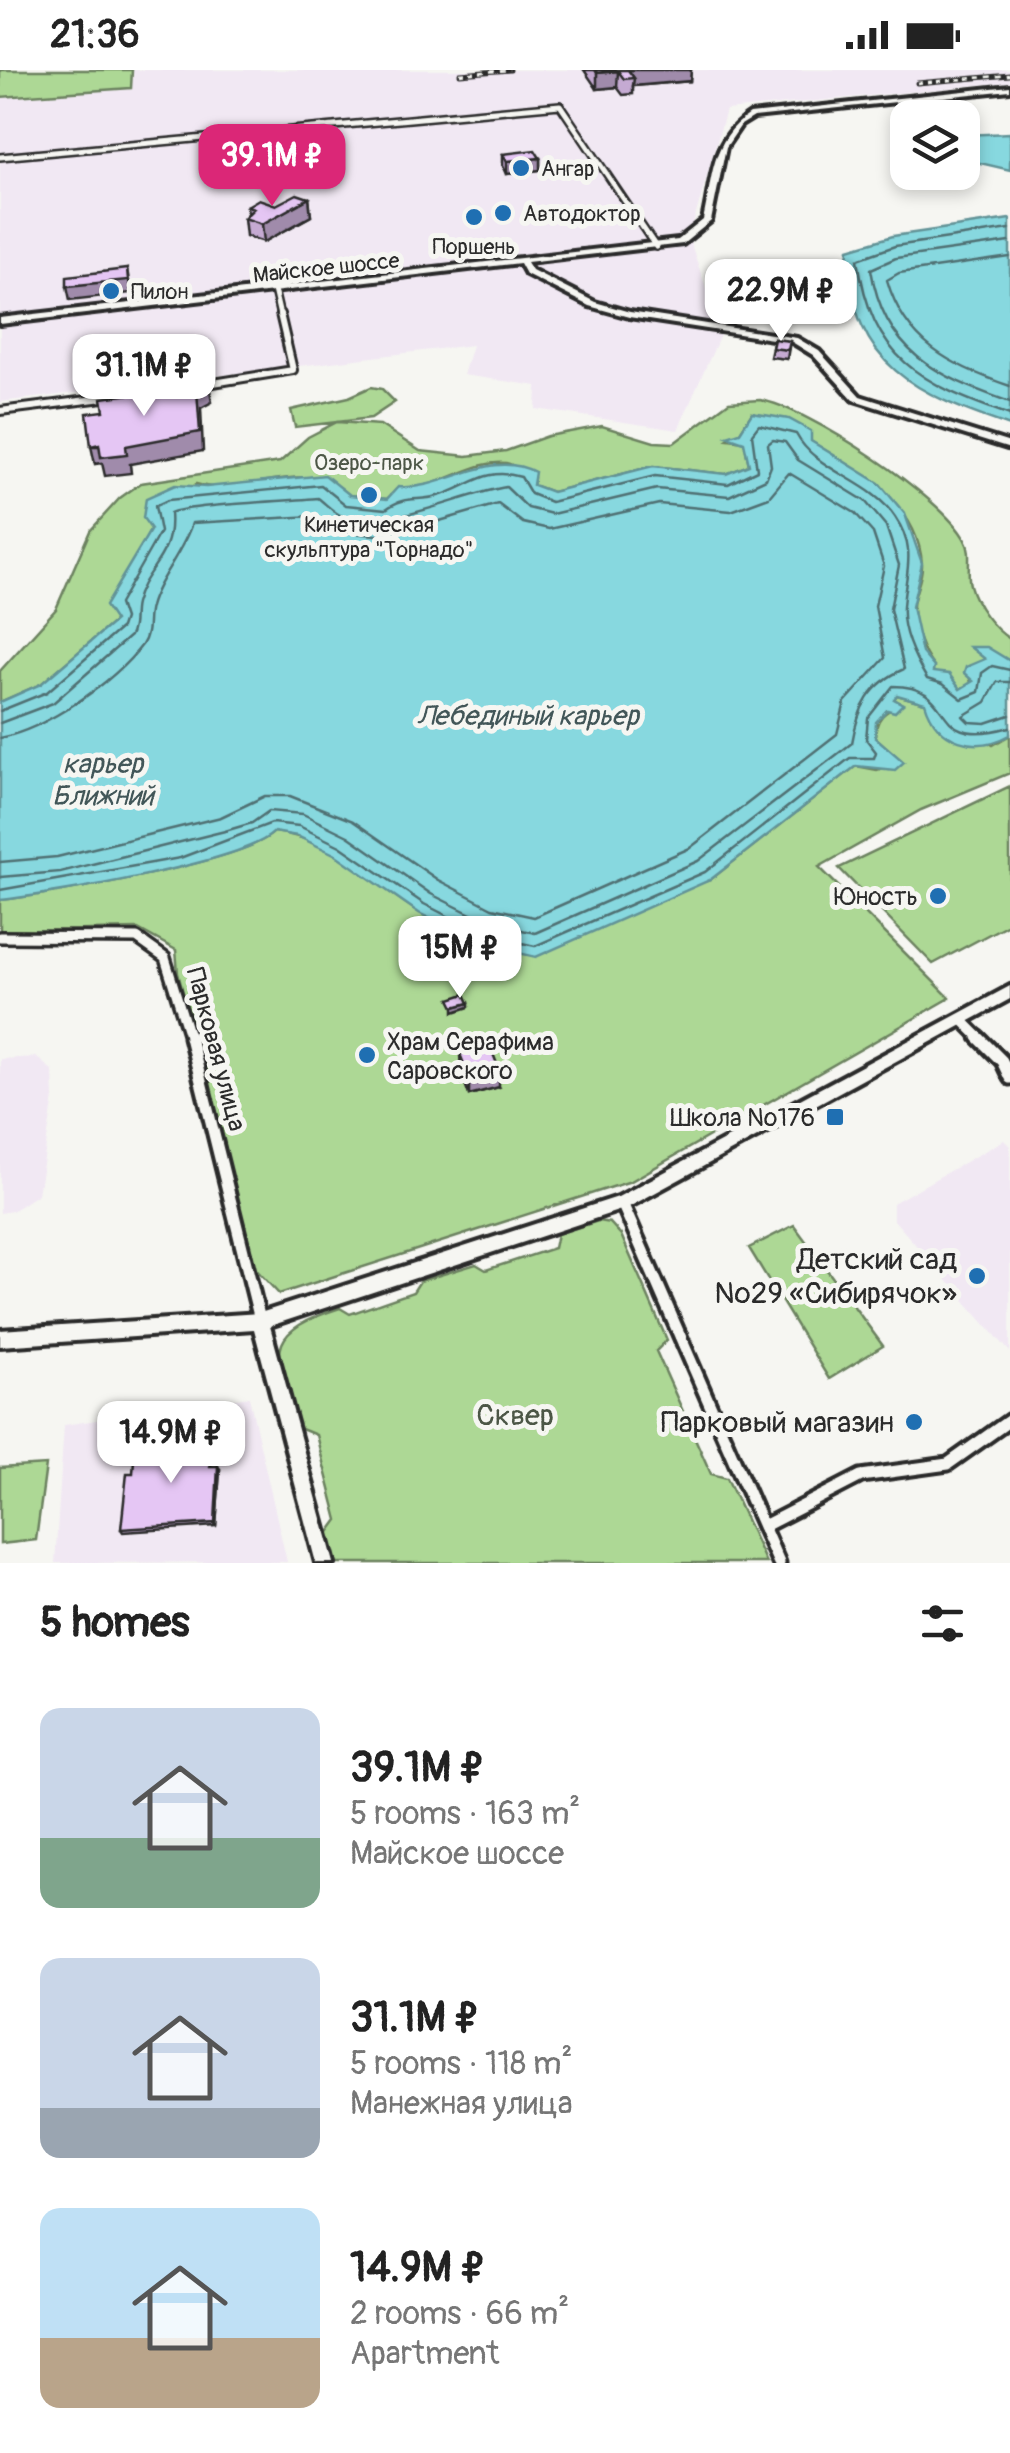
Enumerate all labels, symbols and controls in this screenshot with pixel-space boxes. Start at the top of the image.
text: 21:36 [50,11,140,59]
map controls [890,100,980,190]
button: layers [890,100,980,190]
pin: 39.1M ₽ [180,124,364,209]
text: 39.1M ₽ [220,136,324,176]
place label: Ангар [541,155,594,183]
marker: Ангар [510,157,532,179]
place label: Автодоктор [523,200,641,228]
marker: Автодоктор [492,202,514,224]
marker: Поршень [463,206,485,228]
place label: Поршень [433,233,515,261]
street label: Майское шоссе [251,246,401,290]
pin: 22.9M ₽ [689,259,873,344]
text: 22.9M ₽ [727,271,835,311]
place label: Пилон [131,278,188,306]
marker: Пилон [100,280,122,302]
pin: 31.1M ₽ [52,334,236,419]
text: 31.1M ₽ [94,346,194,386]
park label: Озеро-парк [314,449,424,477]
marker: Кинетическая скульптура "Торнадо" [358,484,380,506]
place label: Кинетическая скульптура "Торнадо" [264,511,474,564]
water label: Лебединый карьер [417,699,641,734]
water label: карьер Ближний [52,747,156,814]
place label: Юность [834,882,918,913]
marker: Юность [927,885,949,907]
pin: 15M ₽ [390,916,530,1001]
text: 15M ₽ [420,928,500,968]
street label: Парковая улица [179,964,252,1135]
place label: Храм Серафима Саровского [387,1027,554,1087]
marker: Храм Серафима Саровского [356,1044,378,1066]
place label: Школа №176 [670,1103,815,1134]
marker: Школа №176 [824,1106,846,1128]
place label: Детский сад №29 «Сибирячок» [714,1241,957,1312]
marker: Детский сад №29 «Сибирячок» [966,1265,988,1287]
park label: Сквер [476,1397,554,1434]
pin: 14.9M ₽ [79,1401,263,1486]
place label: Парковый магазин [661,1404,894,1441]
marker: Парковый магазин [903,1411,925,1433]
text: 14.9M ₽ [119,1413,223,1453]
icon: filters [915,1596,970,1651]
text: 5 homes [40,1597,190,1649]
text: 39.1M ₽ [350,1742,485,1794]
icon: home [120,1748,240,1868]
text: 5 rooms · 163 m² [350,1794,580,1834]
text: Майское шоссе [350,1834,564,1874]
text: 31.1M ₽ [350,1992,480,2044]
icon: home [120,1998,240,2118]
text: 5 rooms · 118 m² [350,2044,572,2084]
text: Манежная улица [350,2084,573,2124]
text: 14.9M ₽ [350,2242,486,2294]
icon: home [120,2248,240,2368]
text: 2 rooms · 66 m² [350,2294,569,2334]
text: Apartment [350,2334,499,2374]

